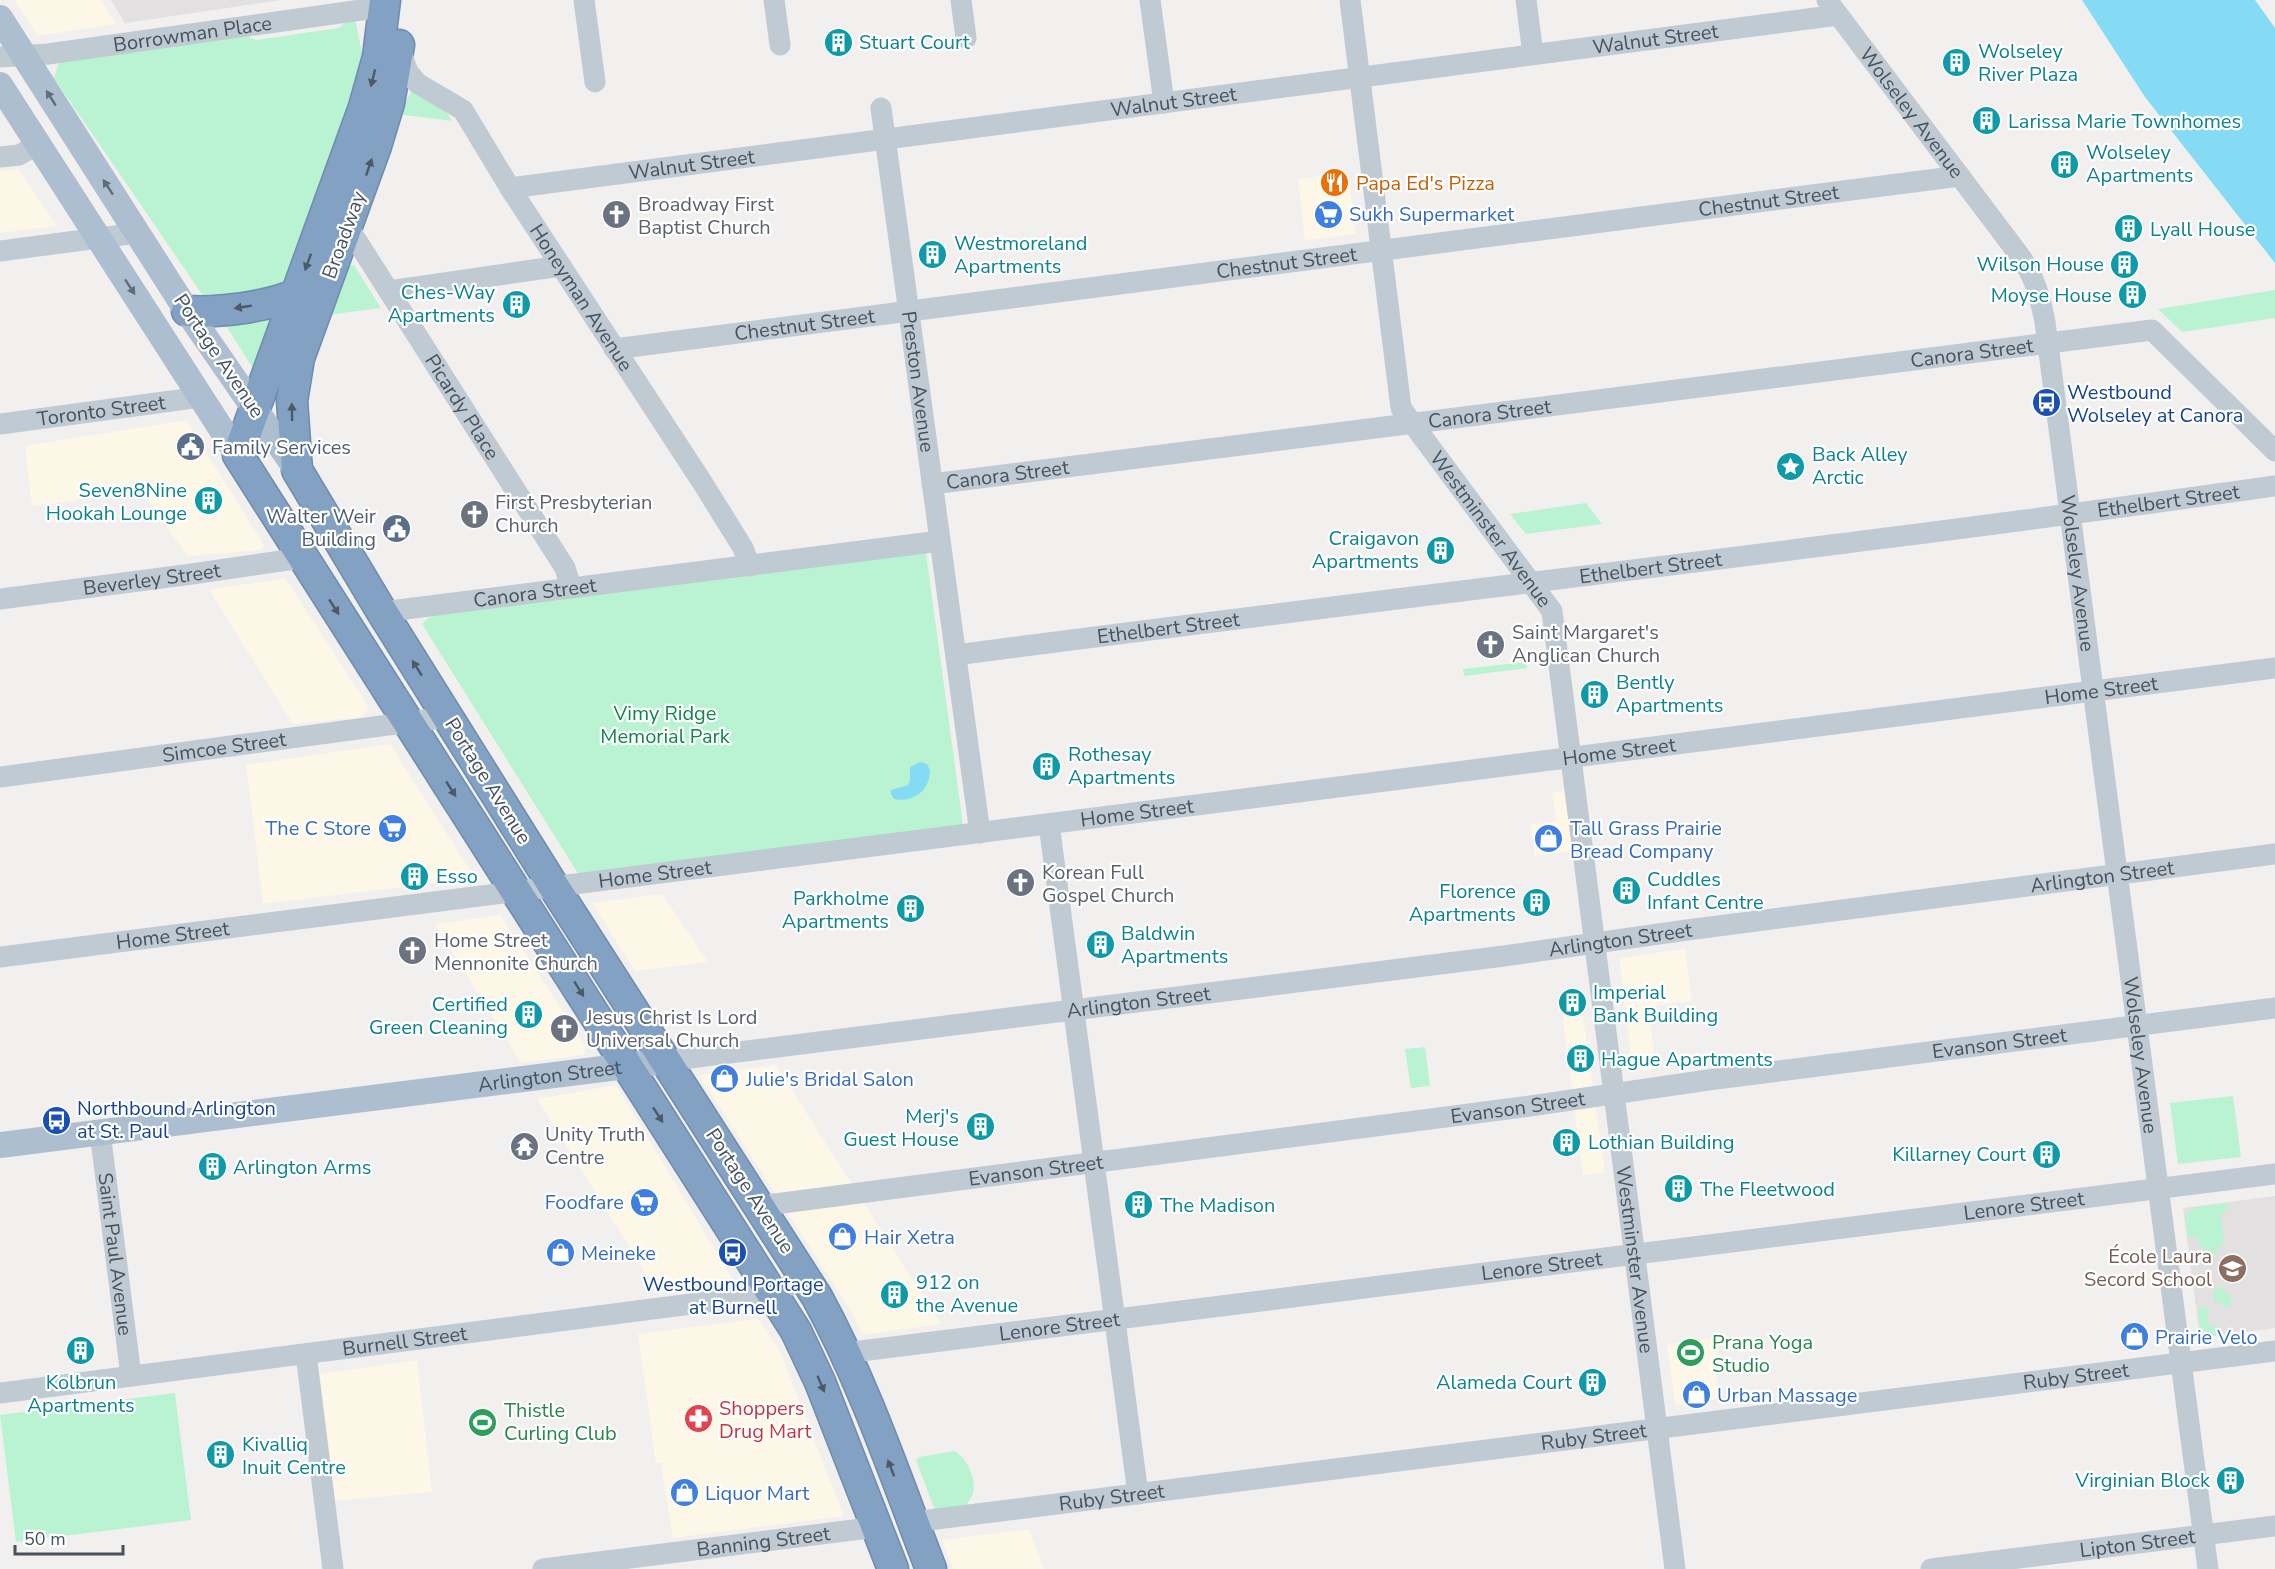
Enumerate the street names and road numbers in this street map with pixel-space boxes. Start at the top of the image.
street label: Borrowman Place [111,9,274,58]
street label: Walnut Street [1591,17,1721,60]
street label: Wolseley Avenue [1854,41,1970,184]
street label: Walnut Street [1109,80,1239,123]
street label: Walnut Street [627,143,757,186]
street label: Chestnut Street [1697,178,1841,223]
street label: Broadway [316,187,373,283]
street label: Honeyman Avenue [523,219,640,376]
street label: Chestnut Street [1215,240,1359,285]
street label: Portage Avenue [167,289,271,423]
street label: Chestnut Street [733,302,877,347]
street label: Preston Avenue [895,309,941,454]
street label: Canora Street [1909,331,2036,374]
street label: Picardy Place [419,349,506,465]
street label: Toronto Street [35,388,168,432]
street label: Canora Street [1427,392,1554,435]
street label: Westminster Avenue [1424,445,1558,613]
street label: Canora Street [944,453,1071,496]
street label: Ethelbert Street [2095,478,2242,524]
street label: Wolseley Avenue [2054,493,2101,653]
street label: Ethelbert Street [1578,545,1724,590]
street label: Beverley Street [81,556,223,602]
street label: Canora Street [472,571,599,614]
street label: Ethelbert Street [1095,605,1242,650]
street label: Home Street [2043,669,2160,711]
street label: Portage Avenue [438,713,538,849]
street label: Simcoe Street [160,725,289,769]
street label: Home Street [1561,731,1678,772]
street label: Home Street [1079,792,1196,833]
street label: Home Street [597,853,714,894]
street label: Arlington Street [2029,854,2177,899]
street label: Home Street [114,914,232,956]
street label: Arlington Street [1547,916,1695,963]
street label: Wolseley Avenue [2117,975,2164,1135]
street label: Arlington Street [1065,979,1213,1024]
street label: Evanson Street [1930,1021,2069,1065]
street label: Arlington Street [476,1053,624,1098]
street label: Evanson Street [1449,1084,1588,1130]
street label: Portage Avenue [699,1123,801,1259]
street label: Evanson Street [967,1148,1106,1192]
street label: Westminster Avenue [1610,1164,1661,1355]
street label: Saint Paul Avenue [92,1171,139,1337]
street label: Lenore Street [1962,1184,2087,1226]
street label: Lenore Street [1480,1245,1604,1287]
street label: Lenore Street [997,1305,1122,1347]
street label: Burnell Street [341,1319,470,1362]
street label: Ruby Street [2022,1356,2131,1396]
street label: Ruby Street [1539,1416,1649,1457]
street label: Ruby Street [1057,1477,1167,1517]
street label: Banning Street [695,1519,833,1563]
street label: Lipton Street [2078,1522,2198,1564]

